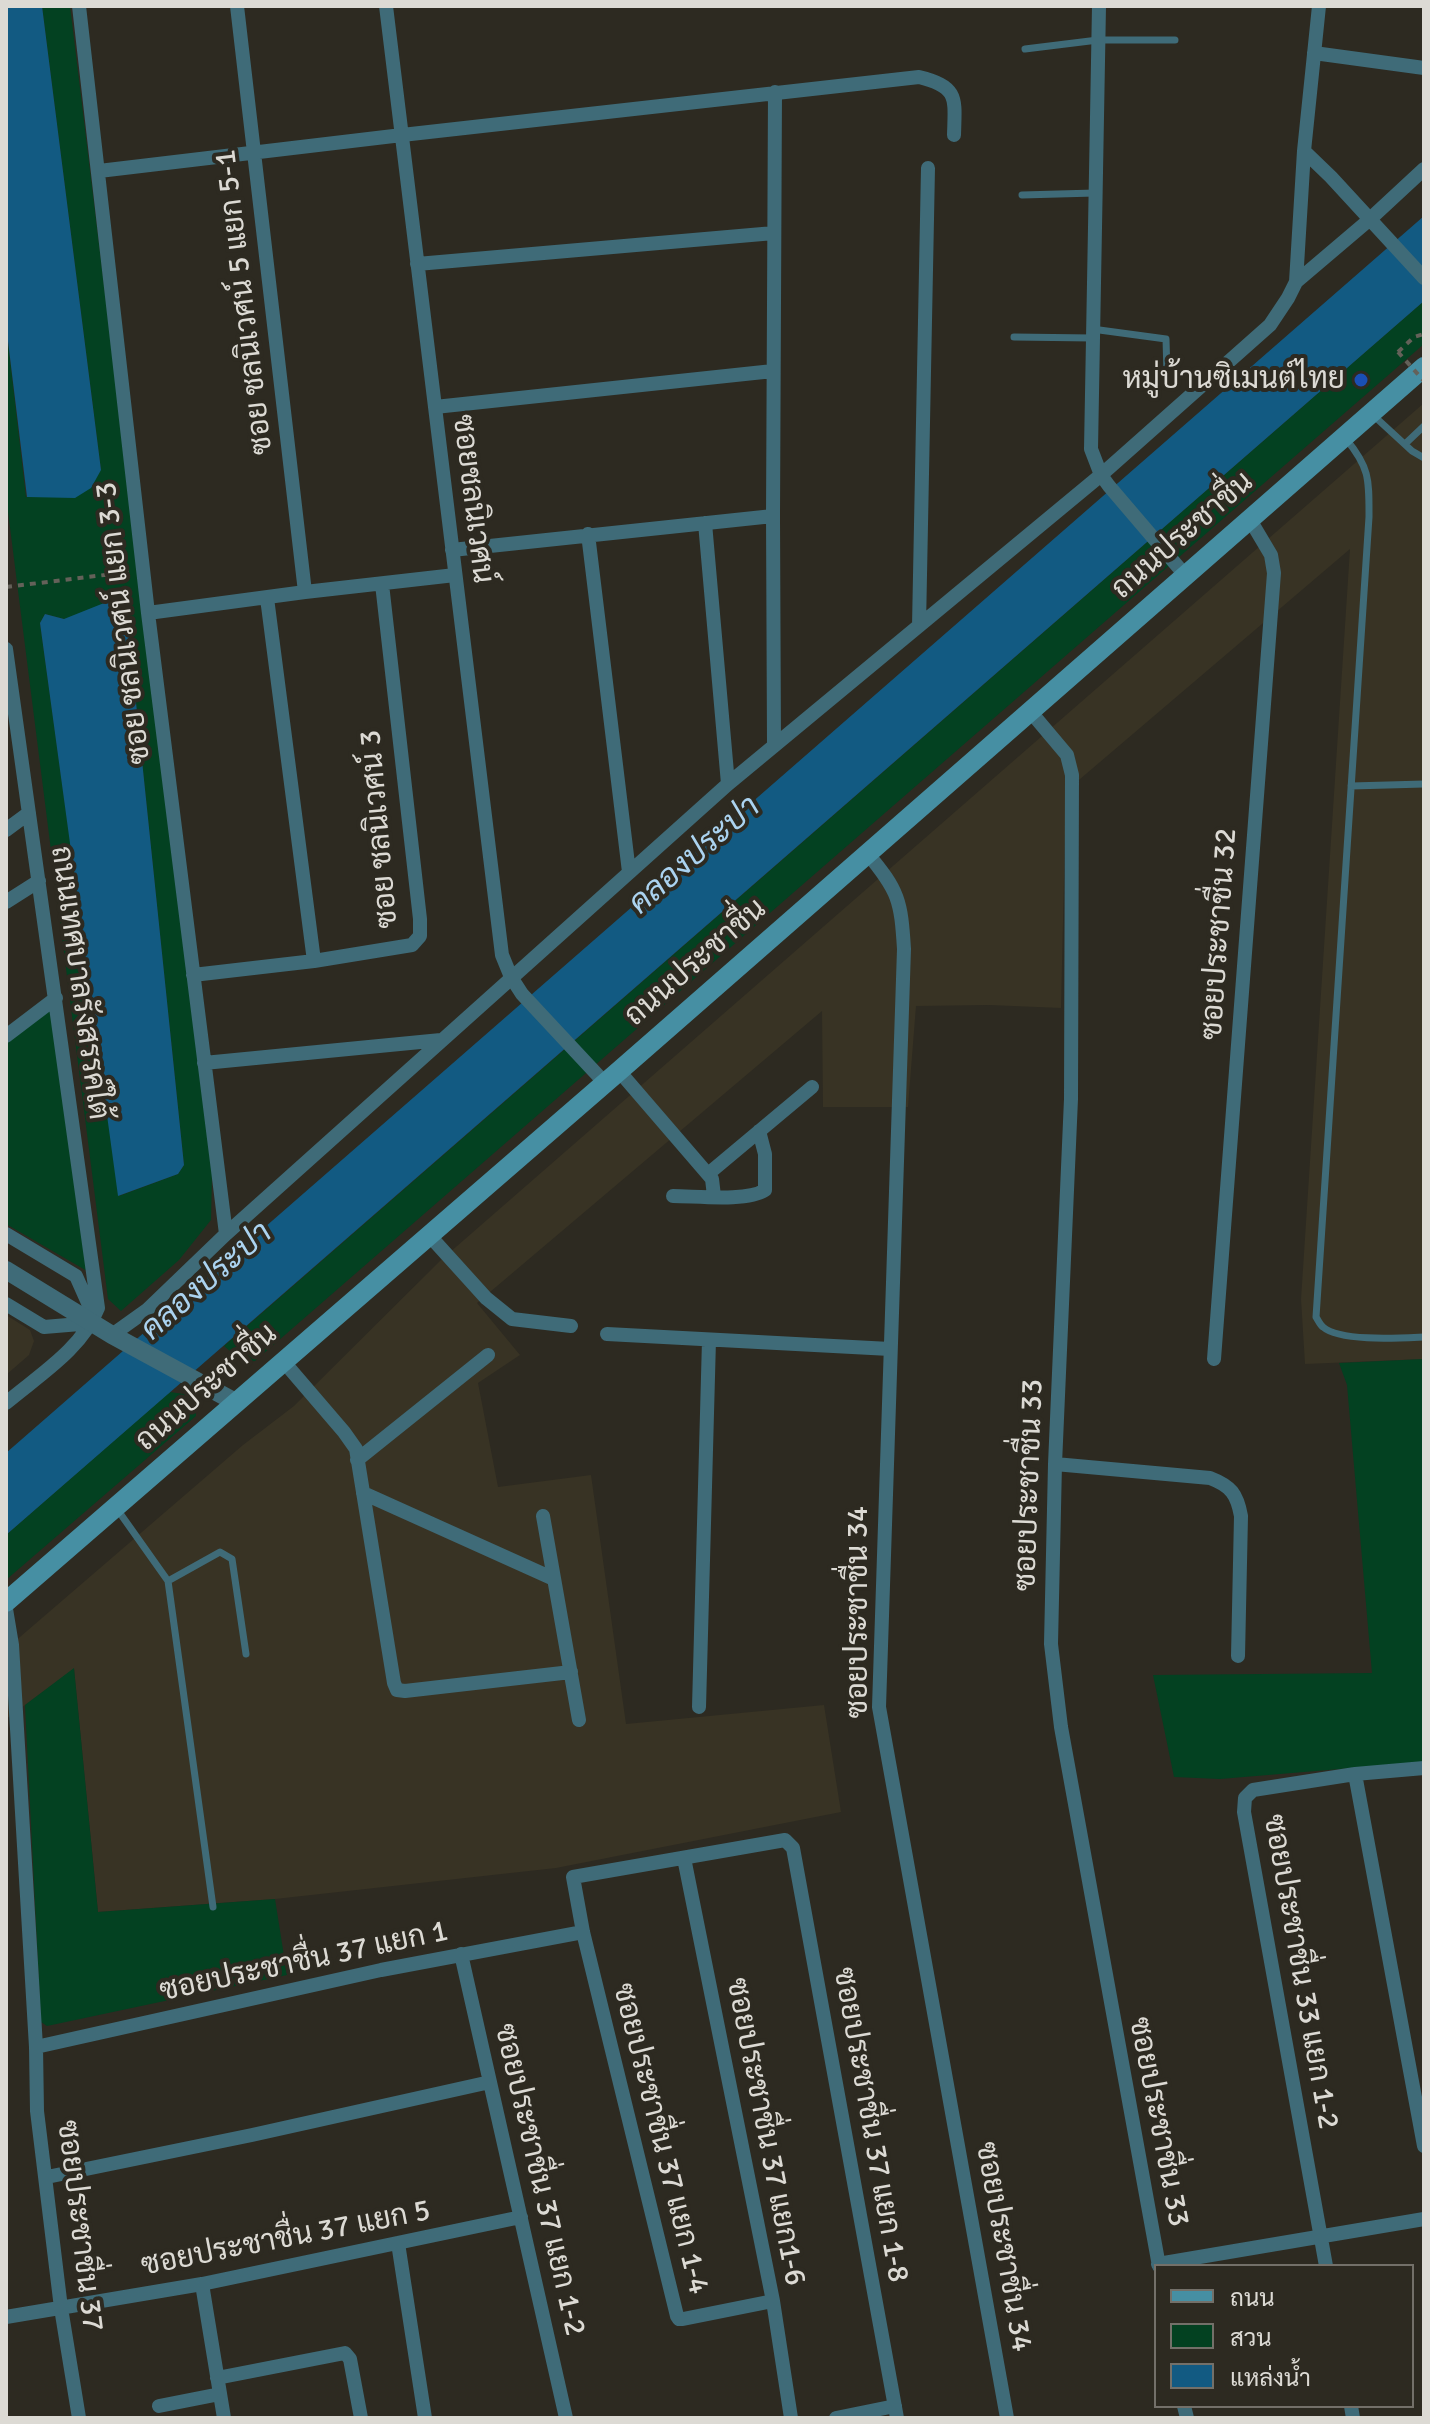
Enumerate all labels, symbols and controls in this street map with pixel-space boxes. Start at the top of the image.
street label: ซอย ชลนิเวศน์ 5 แยก 5-1 [208,147,282,457]
place label: หมู่บ้านซิเมนต์ไทย [1122,362,1345,398]
marker: หมู่บ้านซิเมนต์ไทย [1352,371,1370,389]
street label: ซอยชลนิเวศน์ [444,413,500,585]
street label: ถนนประชาชื่น [1105,465,1261,607]
street label: ซอย ชลนิเวศน์ แยก 3-3 [89,480,159,766]
street label: ซอย ชลนิเวศน์ 3 [353,728,407,930]
water label: คลองประปา [622,789,768,923]
street label: ซอยประชาชื่น 32 [1195,827,1245,1041]
street label: ถนนเทศบาลรังสรรค์ใต้ [42,844,116,1122]
street label: ถนนประชาชื่น [618,892,774,1034]
water label: คลองประปา [134,1215,280,1349]
street label: ถนนประชาชื่น [129,1317,285,1459]
street label: ซอยประชาชื่น 33 [1008,1378,1052,1592]
street label: ซอยประชาชื่น 34 [841,1506,877,1718]
street label: ซอยประชาชื่น 33 แยก 1-2 [1255,1812,1345,2132]
street label: ซอยประชาชื่น 37 แยก 1 [157,1914,451,2010]
street label: ซอยประชาชื่น 37 แยก 1-8 [825,1965,915,2285]
street label: ซอยประชาชื่น 37 แยก1-6 [718,1975,812,2289]
street label: ซอยประชาชื่น 37 แยก 1-4 [604,1980,716,2298]
street label: ซอยประชาชื่น 33 [1120,2014,1196,2230]
street label: ซอยประชาชื่น 37 แยก 1-2 [486,2020,592,2340]
street label: ซอยประชาชื่น 37 [48,2118,110,2334]
street label: ซอยประชาชื่น 34 [967,2139,1039,2355]
street label: ซอยประชาชื่น 37 แยก 5 [138,2193,434,2285]
legend [1154,2264,1414,2408]
text: ถนน [1230,2283,1275,2313]
text: สวน [1230,2323,1272,2353]
text: แหล่งน้ำ [1230,2363,1311,2393]

